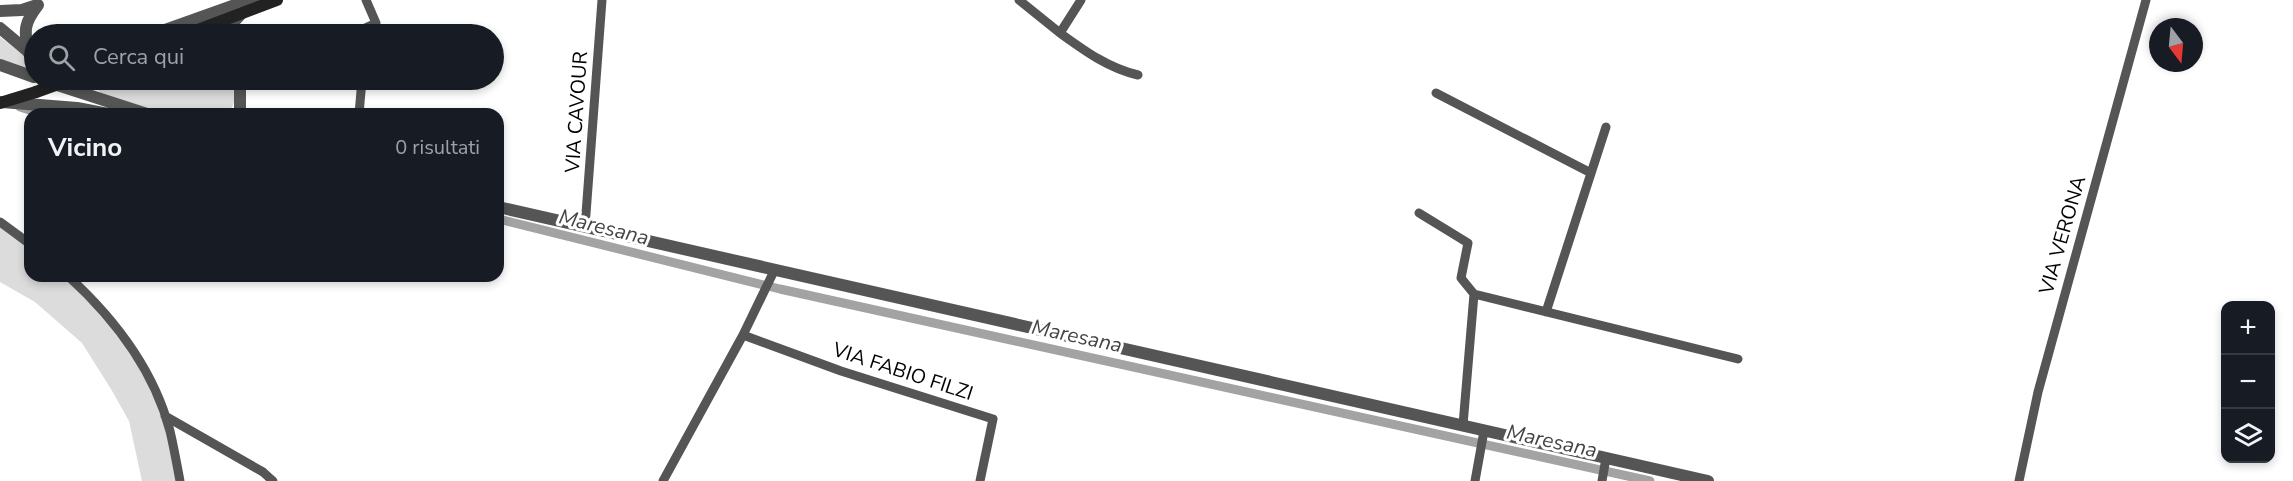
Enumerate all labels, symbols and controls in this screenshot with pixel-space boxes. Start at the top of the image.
north arrow [2149,18,2203,72]
search box [24,24,504,90]
icon: search [45,41,78,74]
text: Cerca qui [93,42,184,72]
street label: VIA CAVOUR [559,50,594,175]
text: Vicino [48,130,122,165]
text: 0 risultati [395,134,480,161]
street label: VIA VERONA [2032,172,2092,298]
water label: Maresana [556,202,652,252]
map controls [2221,301,2275,463]
button: + [2221,301,2275,355]
water label: Maresana [1029,313,1125,359]
street label: VIA FABIO FILZI [828,336,976,407]
button: − [2221,355,2275,409]
button: layers [2221,409,2275,463]
water label: Maresana [1504,418,1600,464]

